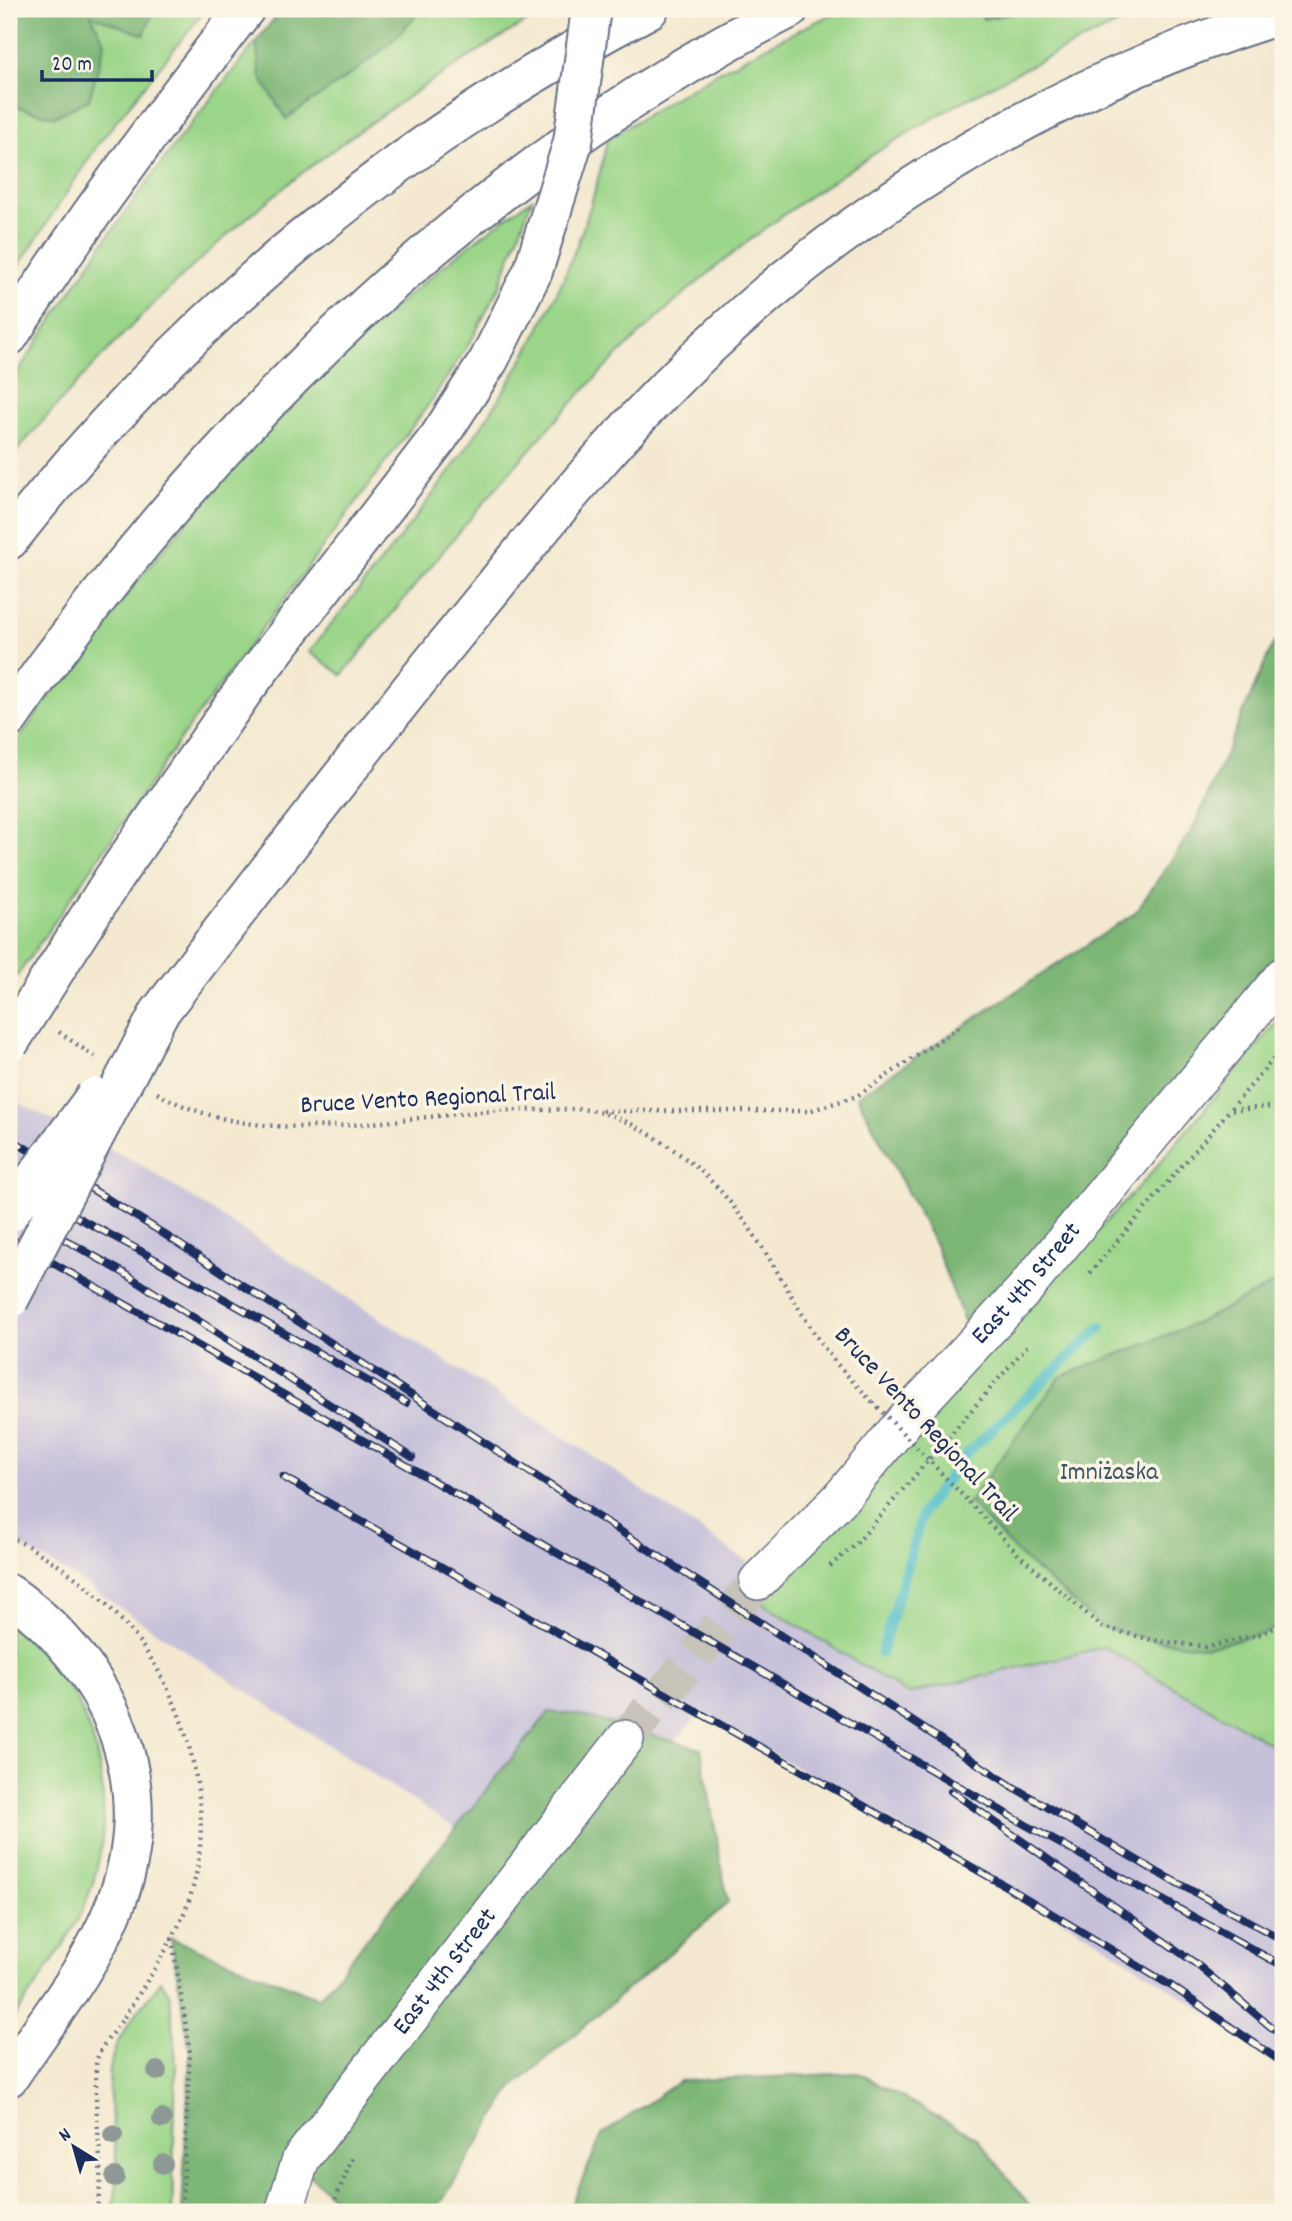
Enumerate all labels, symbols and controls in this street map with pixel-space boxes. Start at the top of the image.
scale bar [42,38,152,82]
text: 20 m [52,51,92,81]
street label: Bruce Vento Regional Trail [299,1075,557,1125]
street label: East 4th Street [963,1214,1091,1354]
street label: Bruce Vento Regional Trail [824,1319,1026,1531]
park label: Imniżaska [1060,1455,1159,1492]
street label: East 4th Street [384,1900,507,2043]
north arrow [38,2112,108,2182]
text: N [54,2123,78,2150]

